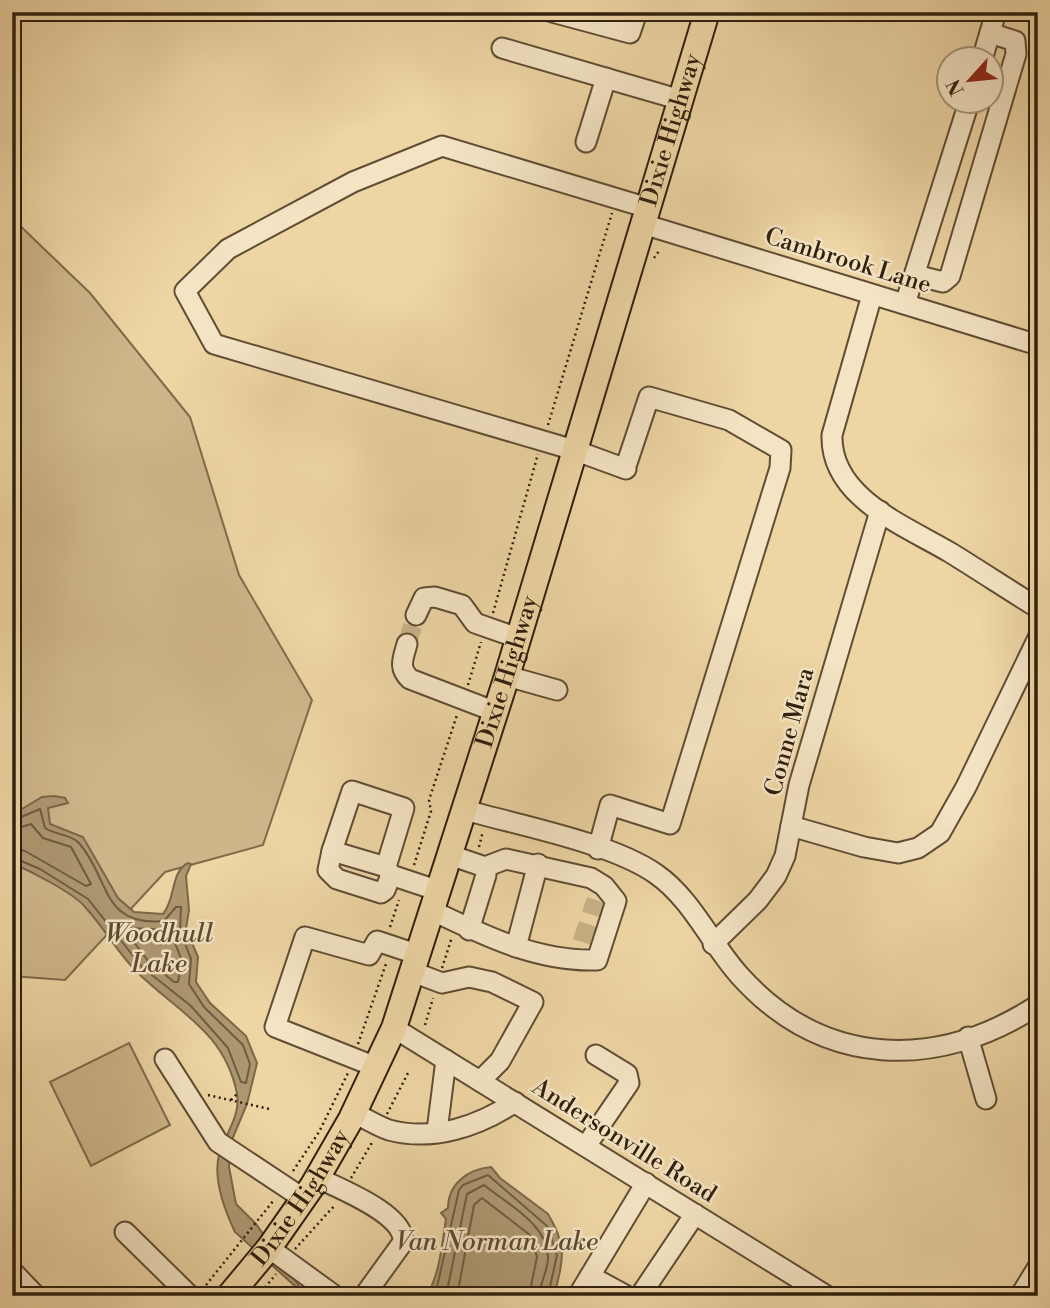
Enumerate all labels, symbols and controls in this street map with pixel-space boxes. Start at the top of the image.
north arrow [934,46,1004,116]
street label: Dixie Highway [634,50,709,210]
text: N [942,75,970,99]
street label: Cambrook Lane [761,221,935,301]
street label: Dixie Highway [470,592,545,752]
street label: Conne Mara [759,664,822,799]
water label: Woodhull Lake [105,918,214,980]
street label: Andersonville Road [525,1072,722,1210]
street label: Dixie Highway [245,1124,357,1273]
water label: Van Norman Lake [396,1226,598,1258]

